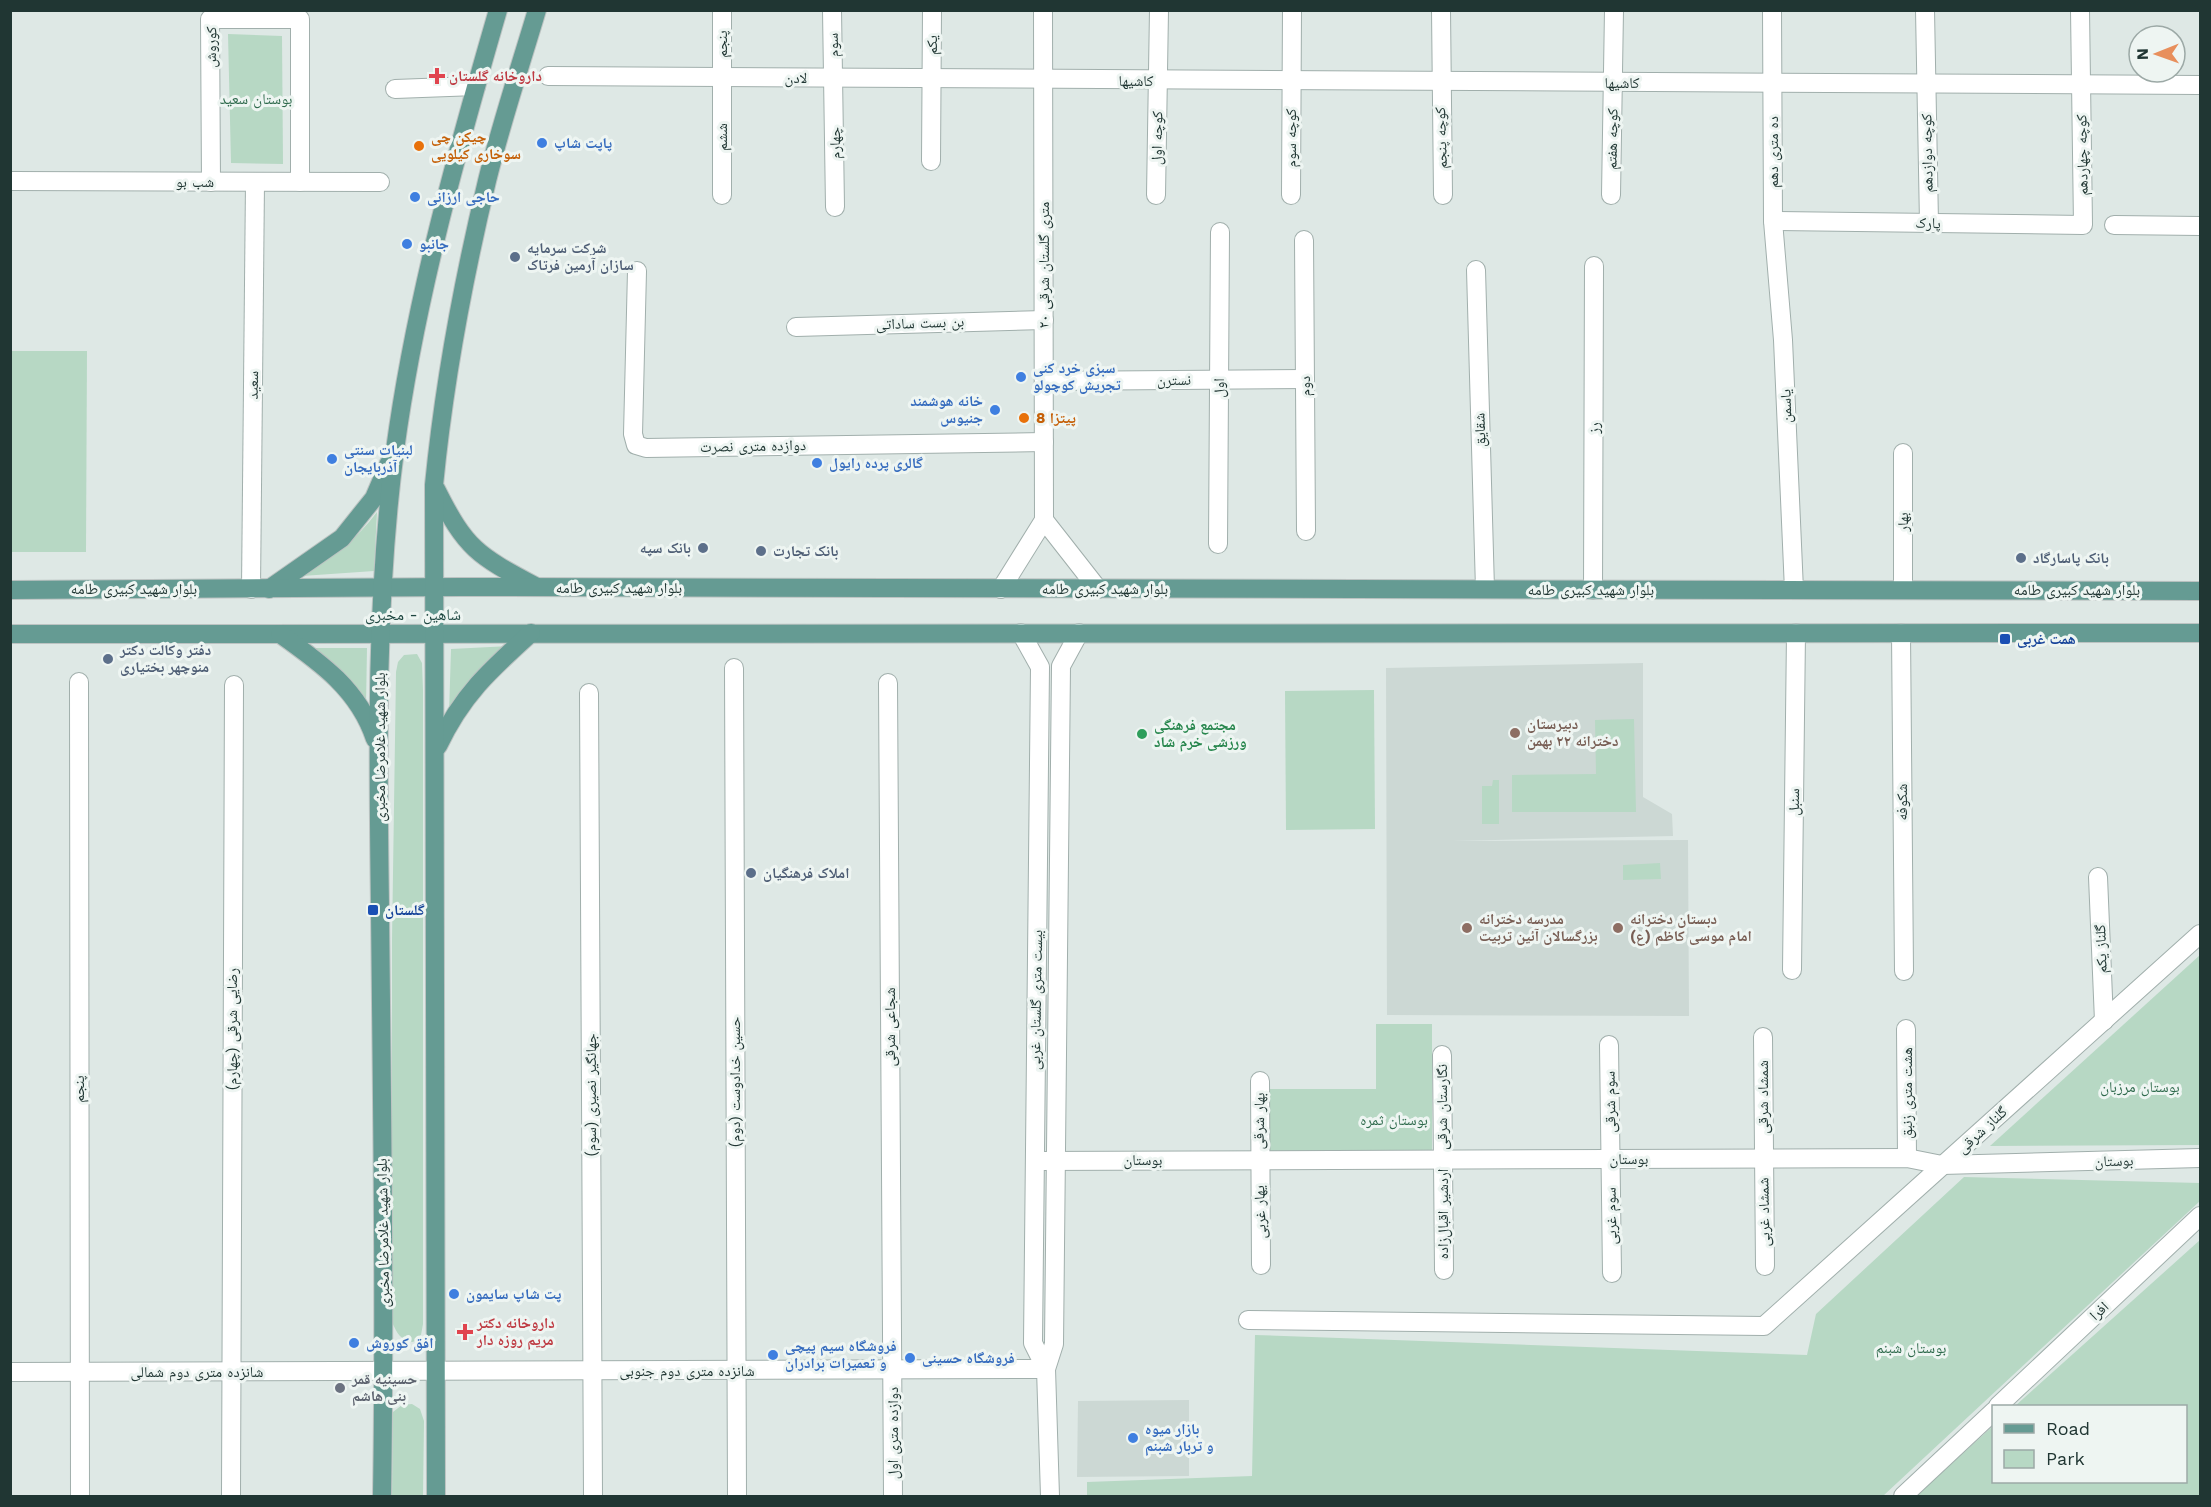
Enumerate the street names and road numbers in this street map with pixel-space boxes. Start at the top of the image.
street label: کوروش [202,26,221,68]
street label: پنجم [713,30,732,58]
street label: سوم [824,32,843,57]
street label: یکم [923,35,942,55]
street label: لادن [785,69,807,88]
street label: کاشیها [1119,72,1153,90]
street label: کاشیها [1605,74,1639,92]
street label: کوچه پنجم [1431,107,1452,169]
street label: کوچه هفتم [1602,108,1623,170]
street label: کوچه سوم [1282,109,1301,167]
street label: کوچه اول [1148,111,1167,165]
street label: کوچه دوازدهم [1917,113,1938,193]
street label: کوچه چهاردهم [2072,114,2093,196]
street label: ده متری دهم [1764,116,1783,188]
street label: ششم [713,123,732,151]
street label: چهارم [826,126,845,159]
street label: شب بو [176,173,214,191]
street label: ۲۰ متری گلستان شرقی [1035,201,1054,328]
street label: پارک [1915,214,1941,232]
street label: بن بست ساداتی [876,312,965,335]
street label: سعید [244,370,262,399]
street label: نسترن [1157,371,1191,390]
street label: دوم [1296,376,1315,396]
street label: اول [1210,378,1229,398]
street label: یاسمن [1776,388,1797,423]
street label: شقایق [1470,412,1491,447]
street label: رز [1585,422,1603,435]
street label: دوازده متری نصرت [700,436,806,457]
street label: بهار [1894,512,1912,533]
street label: بلوار شهید کبیری طامه [556,579,682,598]
street label: بلوار شهید کبیری طامه [71,580,197,599]
street label: بلوار شهید کبیری طامه [1042,580,1168,599]
street label: بلوار شهید کبیری طامه [1528,581,1654,600]
street label: بلوار شهید کبیری طامه [2014,581,2140,600]
street label: بلوار شهید غلامرضا مخبری [371,672,390,822]
street label: شکوفه [1893,783,1911,820]
street label: سنبل [1785,788,1804,816]
street label: گلناز یکم [2091,924,2112,974]
street label: بیست متری گلستان غربی [1026,930,1047,1070]
street label: رضایی شرقی (چهارم) [223,968,242,1090]
street label: شجاعی شرقی [881,987,900,1067]
street label: حسین خدادوست (دوم) [726,1016,745,1147]
street label: جهانگیر نصیری (سوم) [582,1033,601,1157]
street label: هشت متری زنبق [1898,1047,1917,1139]
street label: شمشاد شرقی [1754,1060,1773,1134]
street label: نگارستان شرقی [1433,1064,1452,1150]
street label: سوم شرقی [1600,1071,1621,1133]
street label: پنجم [70,1075,89,1103]
street label: بهار شرقی [1250,1092,1269,1150]
street label: گلناز شرقی [1953,1102,2012,1158]
street label: بوستان [1609,1150,1649,1169]
street label: بوستان [1123,1151,1163,1170]
street label: بوستان [2094,1151,2134,1172]
street label: بلوار شهید غلامرضا مخبری [373,1158,394,1308]
street label: اردشیر اقبال‌زاده [1434,1169,1453,1259]
street label: شمشاد غربی [1754,1177,1775,1247]
street label: یهار غربی [1250,1185,1271,1239]
street label: سوم غربی [1601,1187,1621,1245]
street label: افرا [2086,1298,2112,1324]
street label: شانزده متری دوم جنوبی [619,1362,755,1381]
street label: شانزده متری دوم شمالی [130,1363,264,1382]
street label: دوازده متری اول [884,1387,903,1479]

